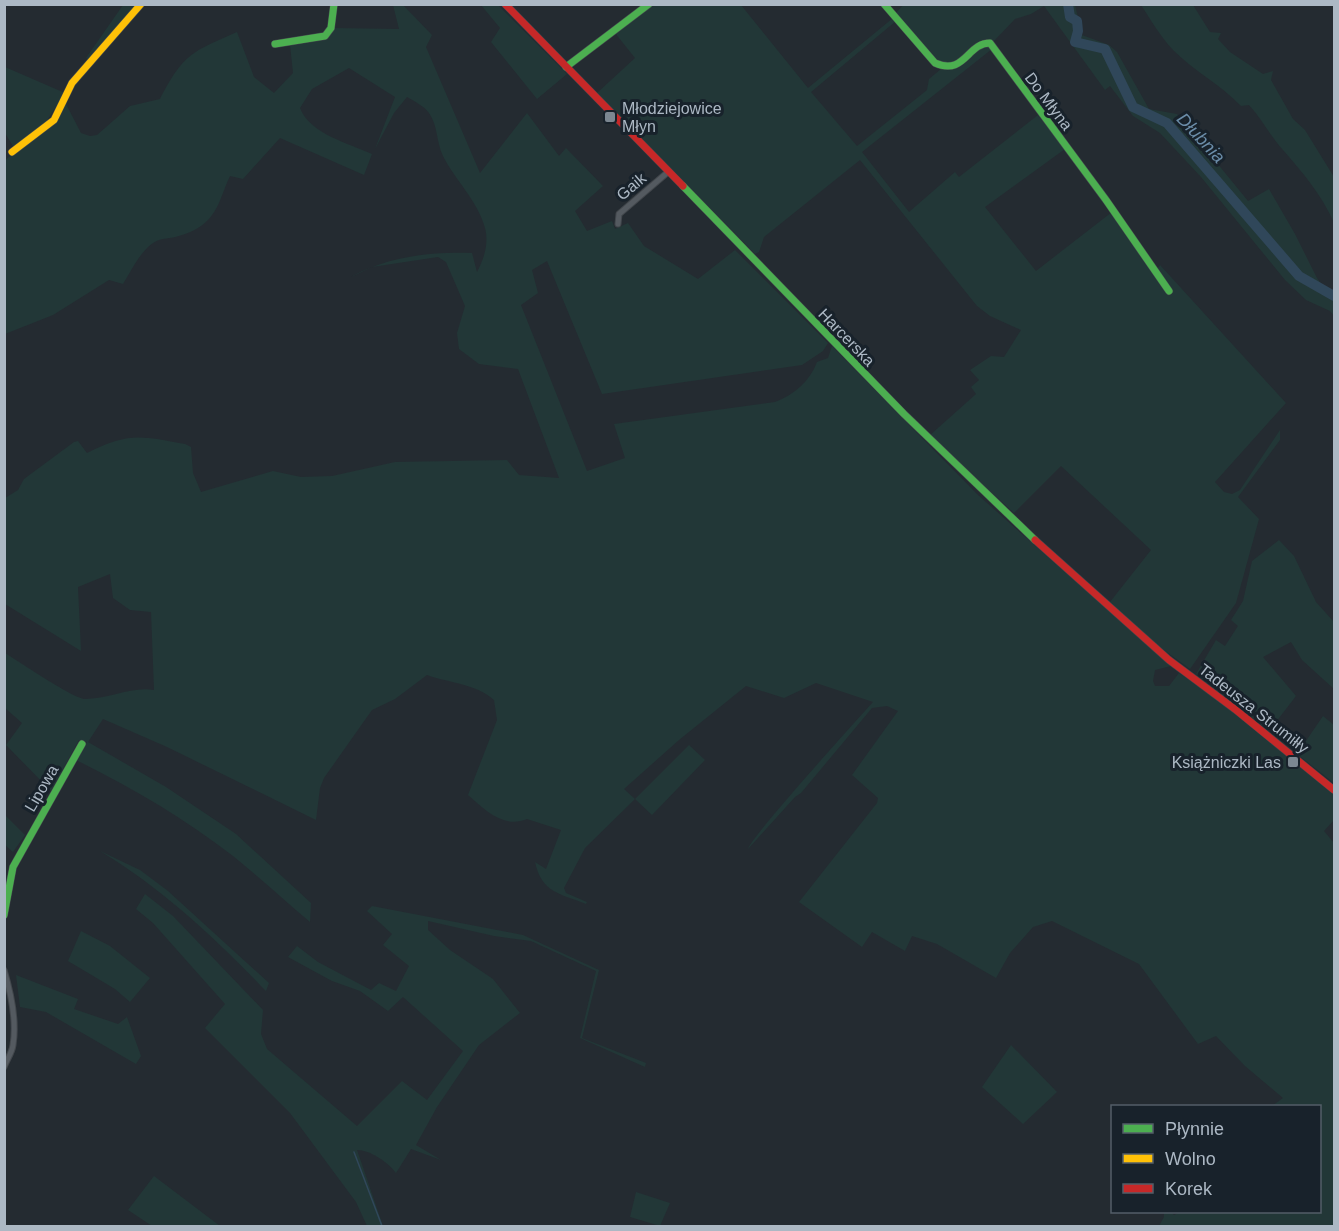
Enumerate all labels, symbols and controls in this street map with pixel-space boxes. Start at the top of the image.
street label: Do Młyna [1021,69,1076,133]
place label: Młodziejowice Młyn [622,100,722,135]
water label: Dłubnia [1173,109,1229,167]
marker: Młodziejowice Młyn [603,110,617,124]
street label: Gaik [613,169,650,203]
street label: Harcerska [815,305,878,370]
street label: Tadeusza Strumiłły [1196,660,1312,756]
place label: Książniczki Las [1172,754,1281,771]
marker: Książniczki Las [1286,755,1300,769]
street label: Lipowa [21,762,62,814]
legend [1111,1105,1321,1213]
text: Płynnie [1165,1119,1224,1139]
text: Wolno [1165,1149,1216,1169]
text: Korek [1165,1179,1213,1199]

